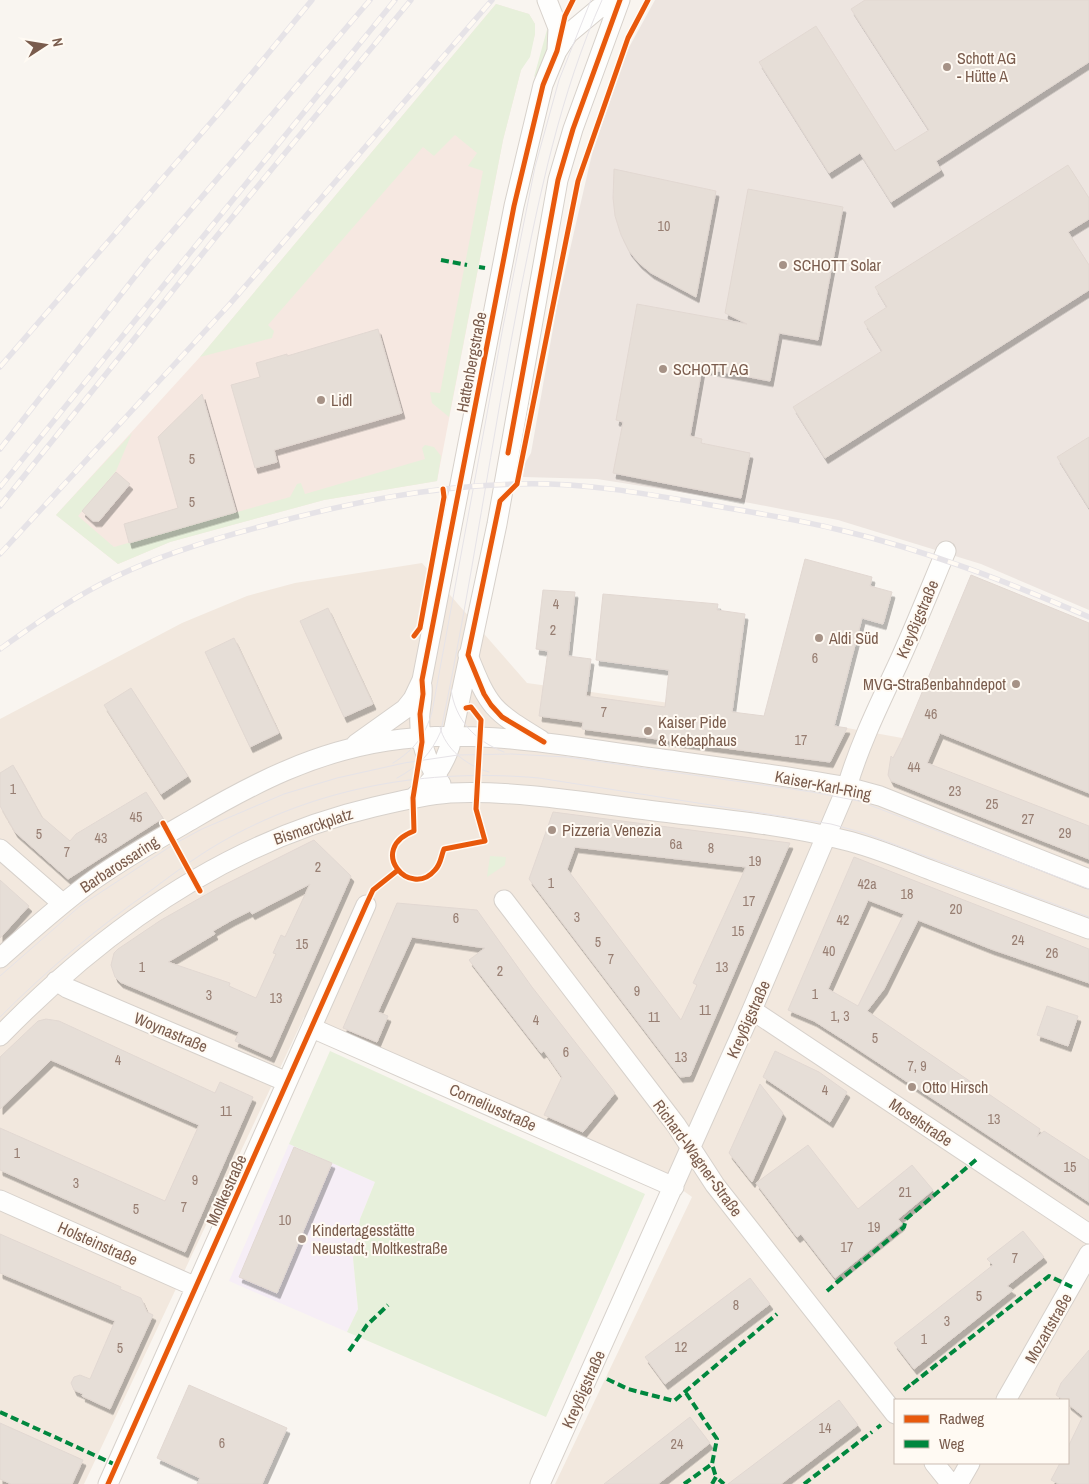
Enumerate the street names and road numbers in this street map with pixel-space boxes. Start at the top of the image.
street label: Hattenbergstraße [450,310,492,414]
street label: Kreyßigstraße [891,576,943,662]
street label: Kaiser-Karl-Ring [773,765,874,805]
street label: Bismarckplatz [270,802,356,850]
street label: Barbarossaring [75,830,163,898]
street label: Kreyßigstraße [721,977,775,1061]
street label: Woynastraße [131,1007,211,1057]
street label: Corneliusstraße [446,1078,540,1136]
street label: Moselstraße [885,1093,957,1151]
street label: Richard-Wagner-Straße [648,1095,748,1221]
street label: Moltkestraße [201,1151,251,1229]
street label: Holsteinstraße [55,1216,141,1270]
street label: Mozartstraße [1019,1289,1077,1367]
street label: Kreyßigstraße [556,1347,610,1431]

